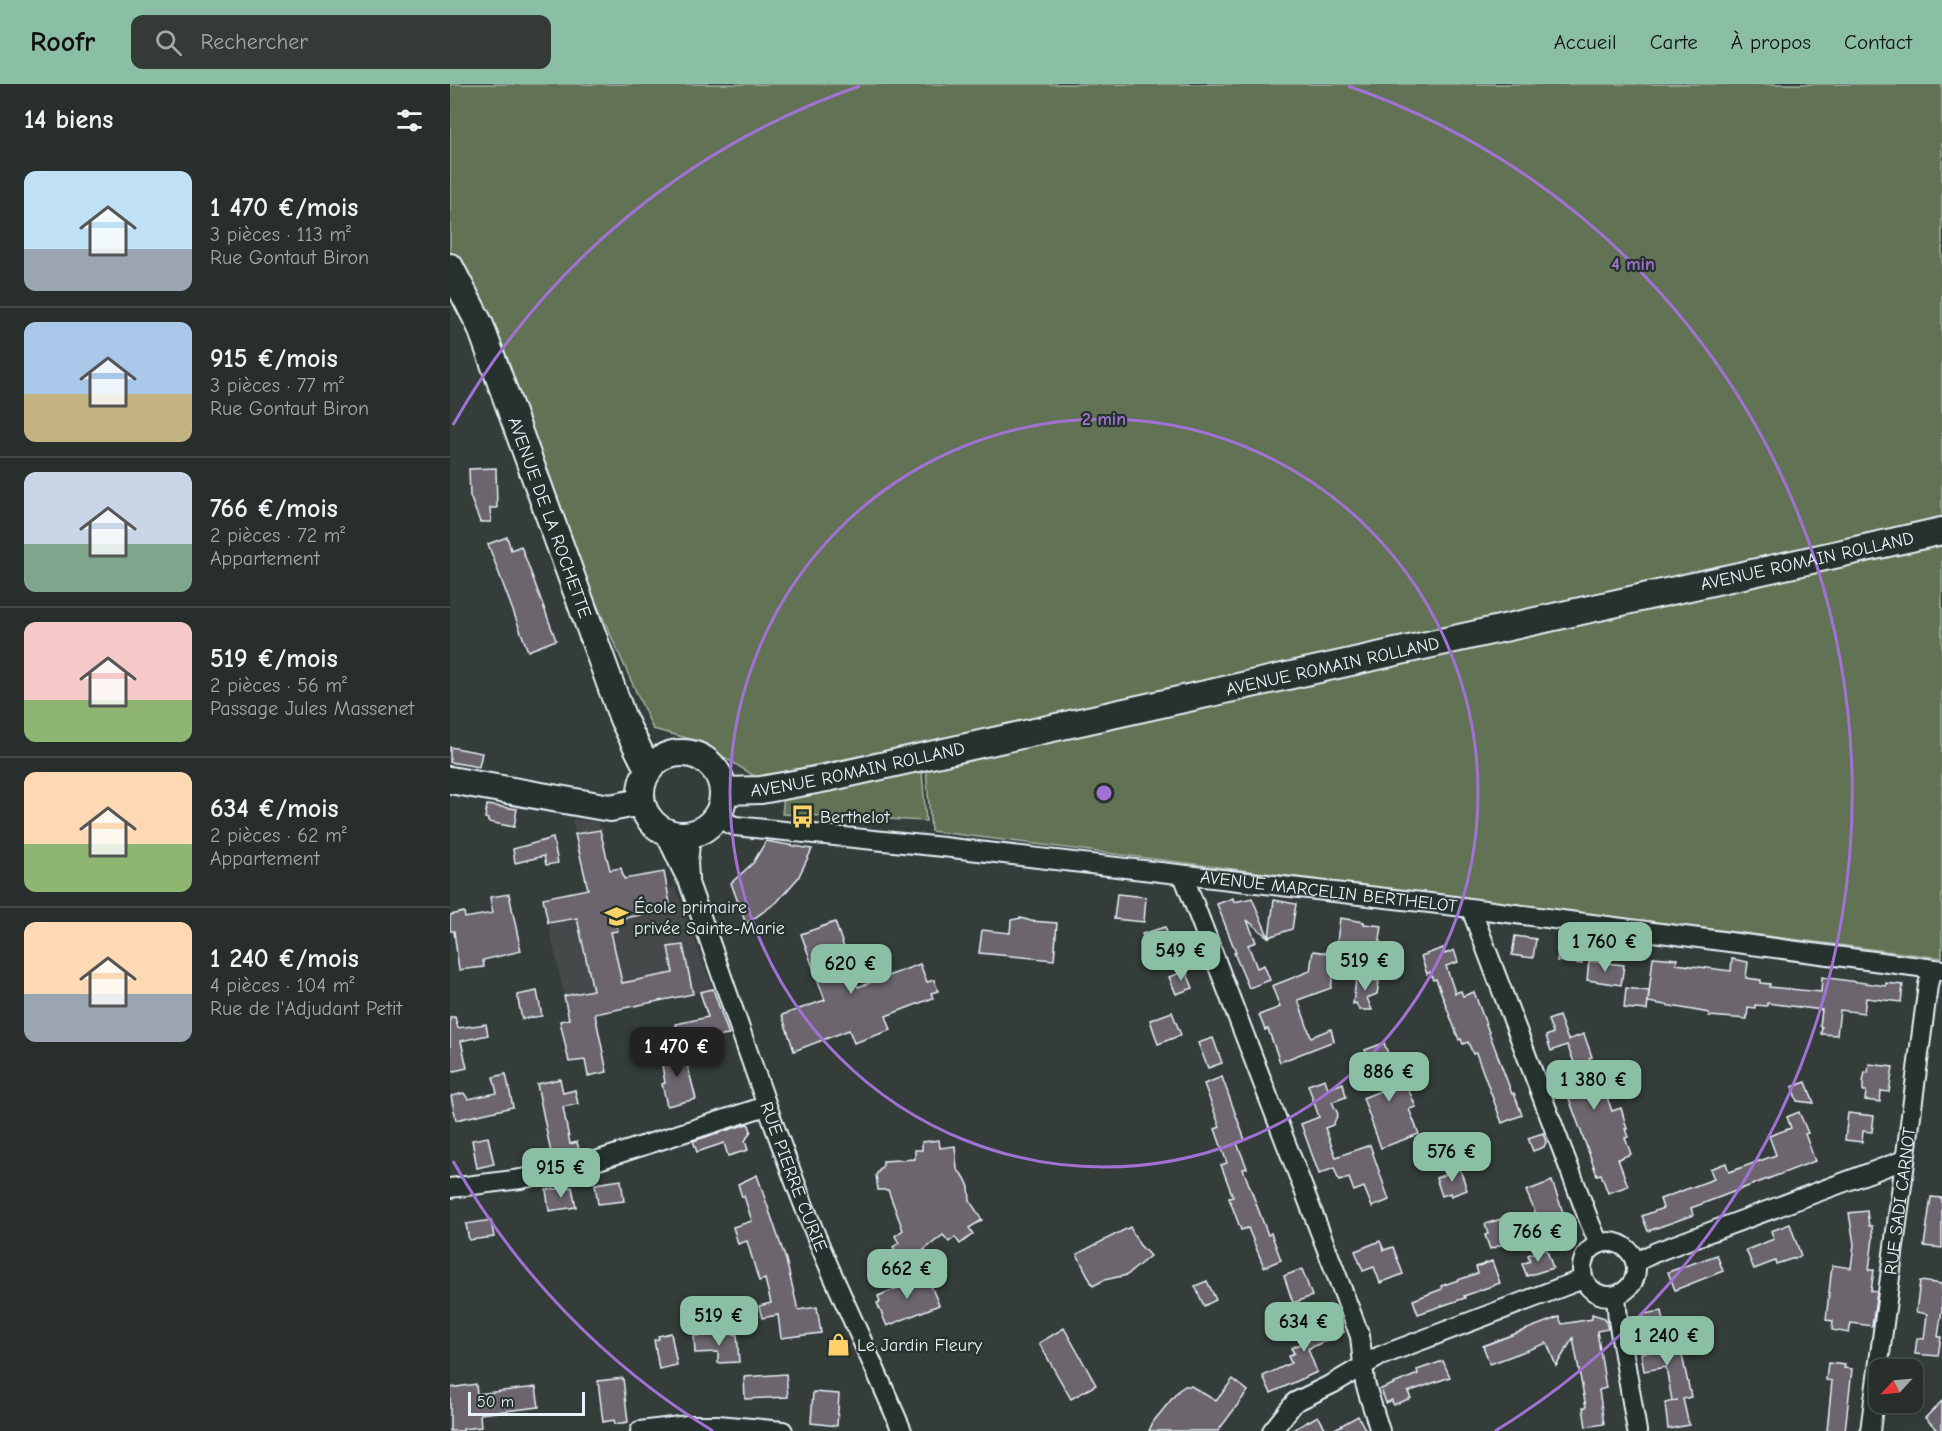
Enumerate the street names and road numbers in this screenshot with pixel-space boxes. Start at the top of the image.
street label: AVENUE DE LA ROCHETTE [504,414,596,621]
street label: AVENUE ROMAIN ROLLAND [1698,527,1916,595]
street label: AVENUE ROMAIN ROLLAND [1224,632,1441,700]
street label: AVENUE ROMAIN ROLLAND [751,737,967,801]
street label: AVENUE MARCELIN BERTHELOT [1199,866,1459,917]
street label: RUE PIERRE CURIE [756,1099,832,1255]
street label: RUE SADI CARNOT [1880,1125,1920,1276]

